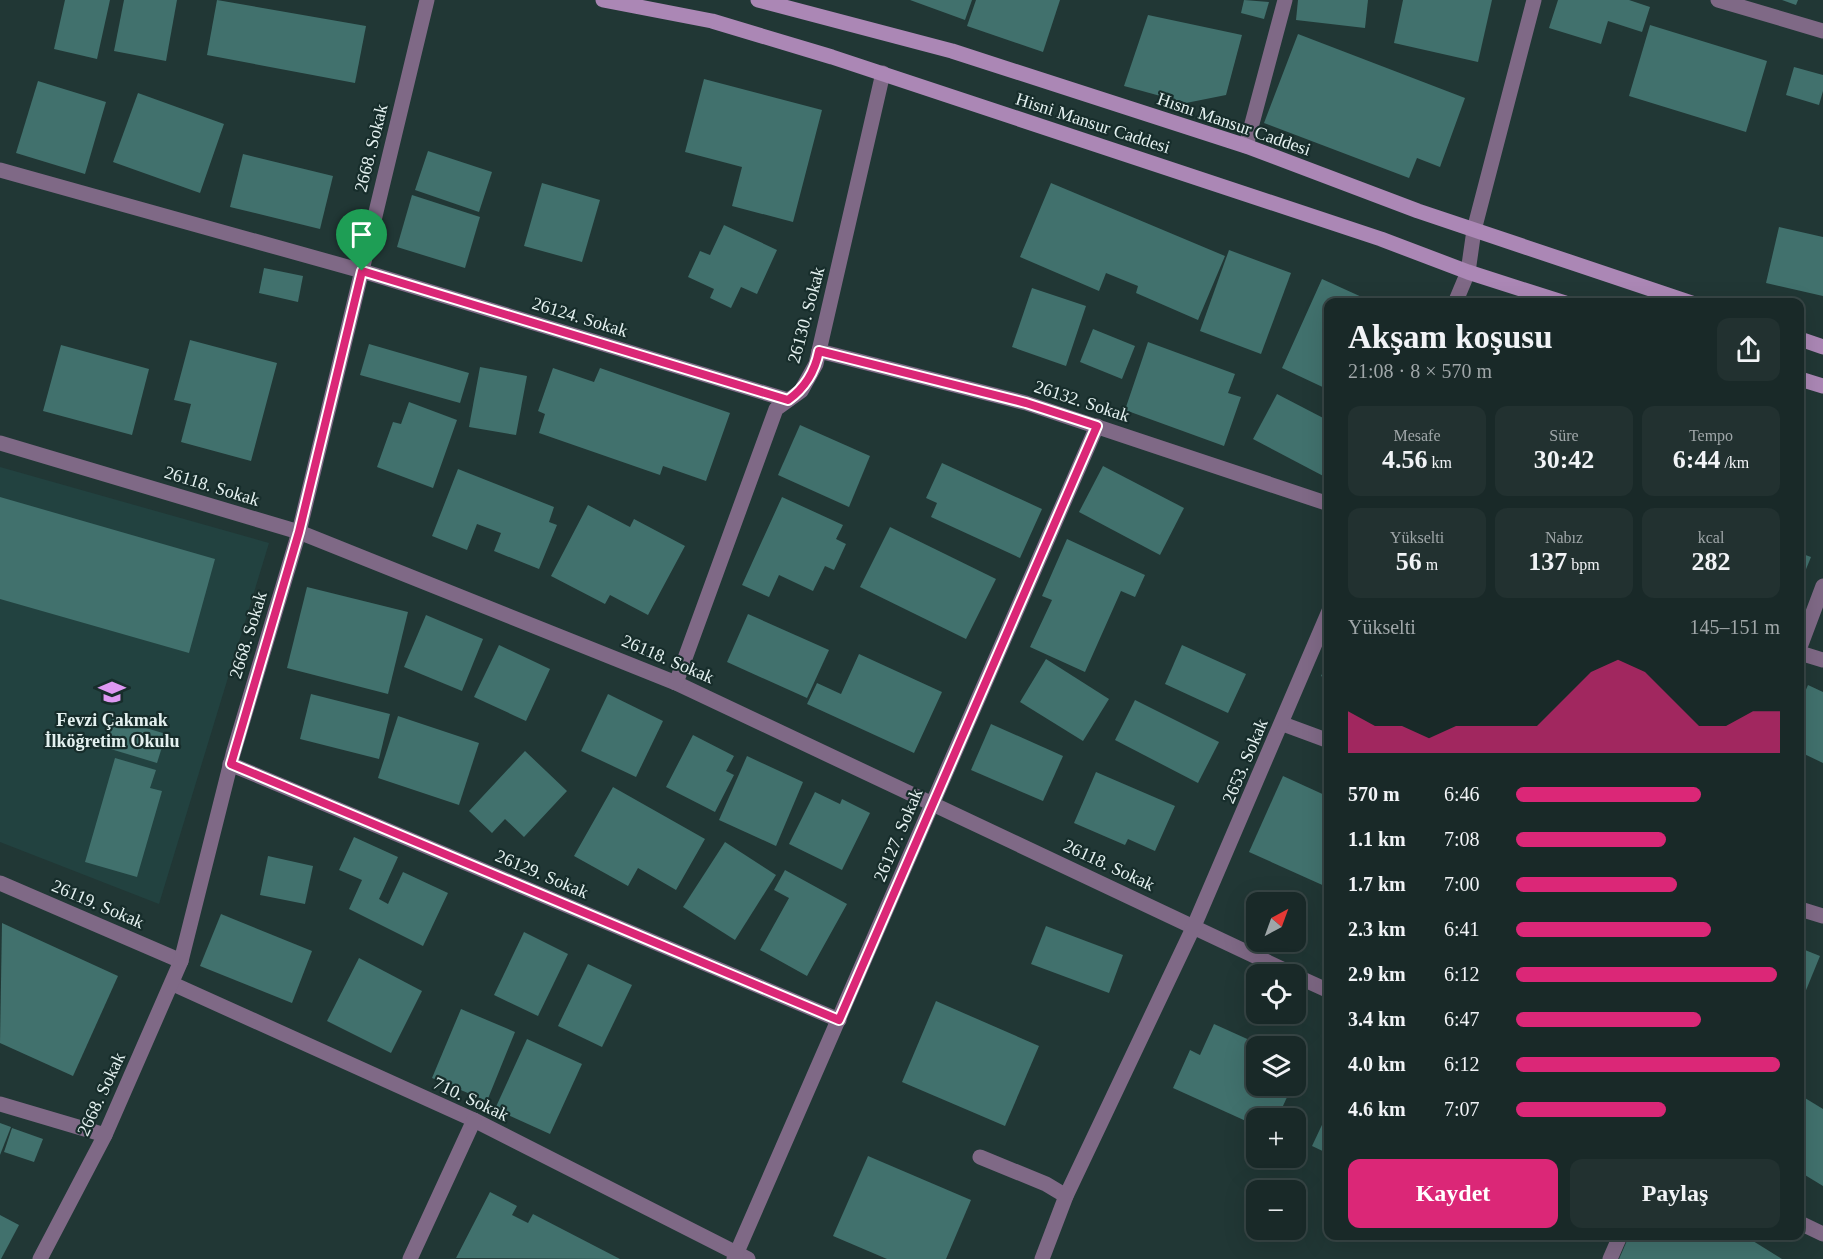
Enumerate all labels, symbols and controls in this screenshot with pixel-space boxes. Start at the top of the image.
street label: Hısnı Mansur Caddesi [1155,88,1313,160]
street label: Hisni Mansur Caddesi [1013,89,1173,157]
street label: 2668. Sokak [350,102,392,194]
pin [336,209,387,271]
icon: arrive [345,218,378,251]
street label: 26130. Sokak [784,265,828,365]
street label: 26124. Sokak [530,293,630,341]
button: share [1717,318,1780,381]
text: Akşam koşusu [1348,319,1553,355]
text: 21:08 · 8 × 570 m [1348,360,1492,382]
street label: 26132. Sokak [1032,376,1132,426]
text: Mesafe [1393,427,1441,444]
text: Süre [1549,427,1579,444]
text: Tempo [1689,427,1733,444]
text: 4.56 [1382,445,1428,474]
text: 30:42 [1534,445,1594,474]
text: 6:44 [1673,445,1720,474]
text: km [1428,454,1452,471]
text: /km [1720,454,1749,471]
street label: 26118. Sokak [162,462,262,510]
text: Yükselti [1390,529,1444,546]
text: Nabız [1545,529,1583,546]
text: kcal [1698,529,1724,546]
text: 56 [1396,547,1422,576]
text: 137 [1528,547,1567,576]
text: 282 [1692,547,1731,576]
text: m [1422,556,1438,573]
text: bpm [1567,556,1600,573]
street label: 2668. Sokak [225,589,271,681]
text: Yükselti [1348,616,1416,638]
text: 145–151 m [1689,616,1780,638]
street label: 26118. Sokak [619,631,717,687]
school or university icon: Fevzi Çakmak İlköğretim Okulu [97,677,127,707]
place label: Fevzi Çakmak İlköğretim Okulu [44,710,180,751]
street label: 2653. Sokak [1218,716,1272,806]
text: 570 m [1348,783,1400,805]
text: 6:46 [1444,783,1480,805]
street label: 26127. Sokak [869,786,927,884]
text: 1.1 km [1348,828,1406,850]
text: 7:08 [1444,828,1480,850]
street label: 26118. Sokak [1060,835,1158,895]
street label: 26129. Sokak [493,845,591,903]
text: 1.7 km [1348,873,1406,895]
text: 7:00 [1444,873,1480,895]
street label: 26119. Sokak [49,876,147,932]
north arrow [1246,892,1306,952]
map controls [1246,892,1306,1240]
text: 2.3 km [1348,918,1406,940]
text: 6:41 [1444,918,1480,940]
text: 2.9 km [1348,963,1406,985]
text: 6:12 [1444,963,1480,985]
button: locate [1246,964,1306,1024]
text: 3.4 km [1348,1008,1406,1030]
text: 6:47 [1444,1008,1480,1030]
button: layers [1246,1036,1306,1096]
street label: 2668. Sokak [73,1049,129,1139]
text: 4.0 km [1348,1053,1406,1075]
text: 6:12 [1444,1053,1480,1075]
street label: 710. Sokak [430,1073,512,1125]
text: 4.6 km [1348,1098,1406,1120]
text: 7:07 [1444,1098,1480,1120]
button: + [1246,1108,1306,1168]
button: Kaydet [1348,1159,1558,1228]
button: Paylaş [1570,1159,1780,1228]
button: − [1246,1180,1306,1240]

